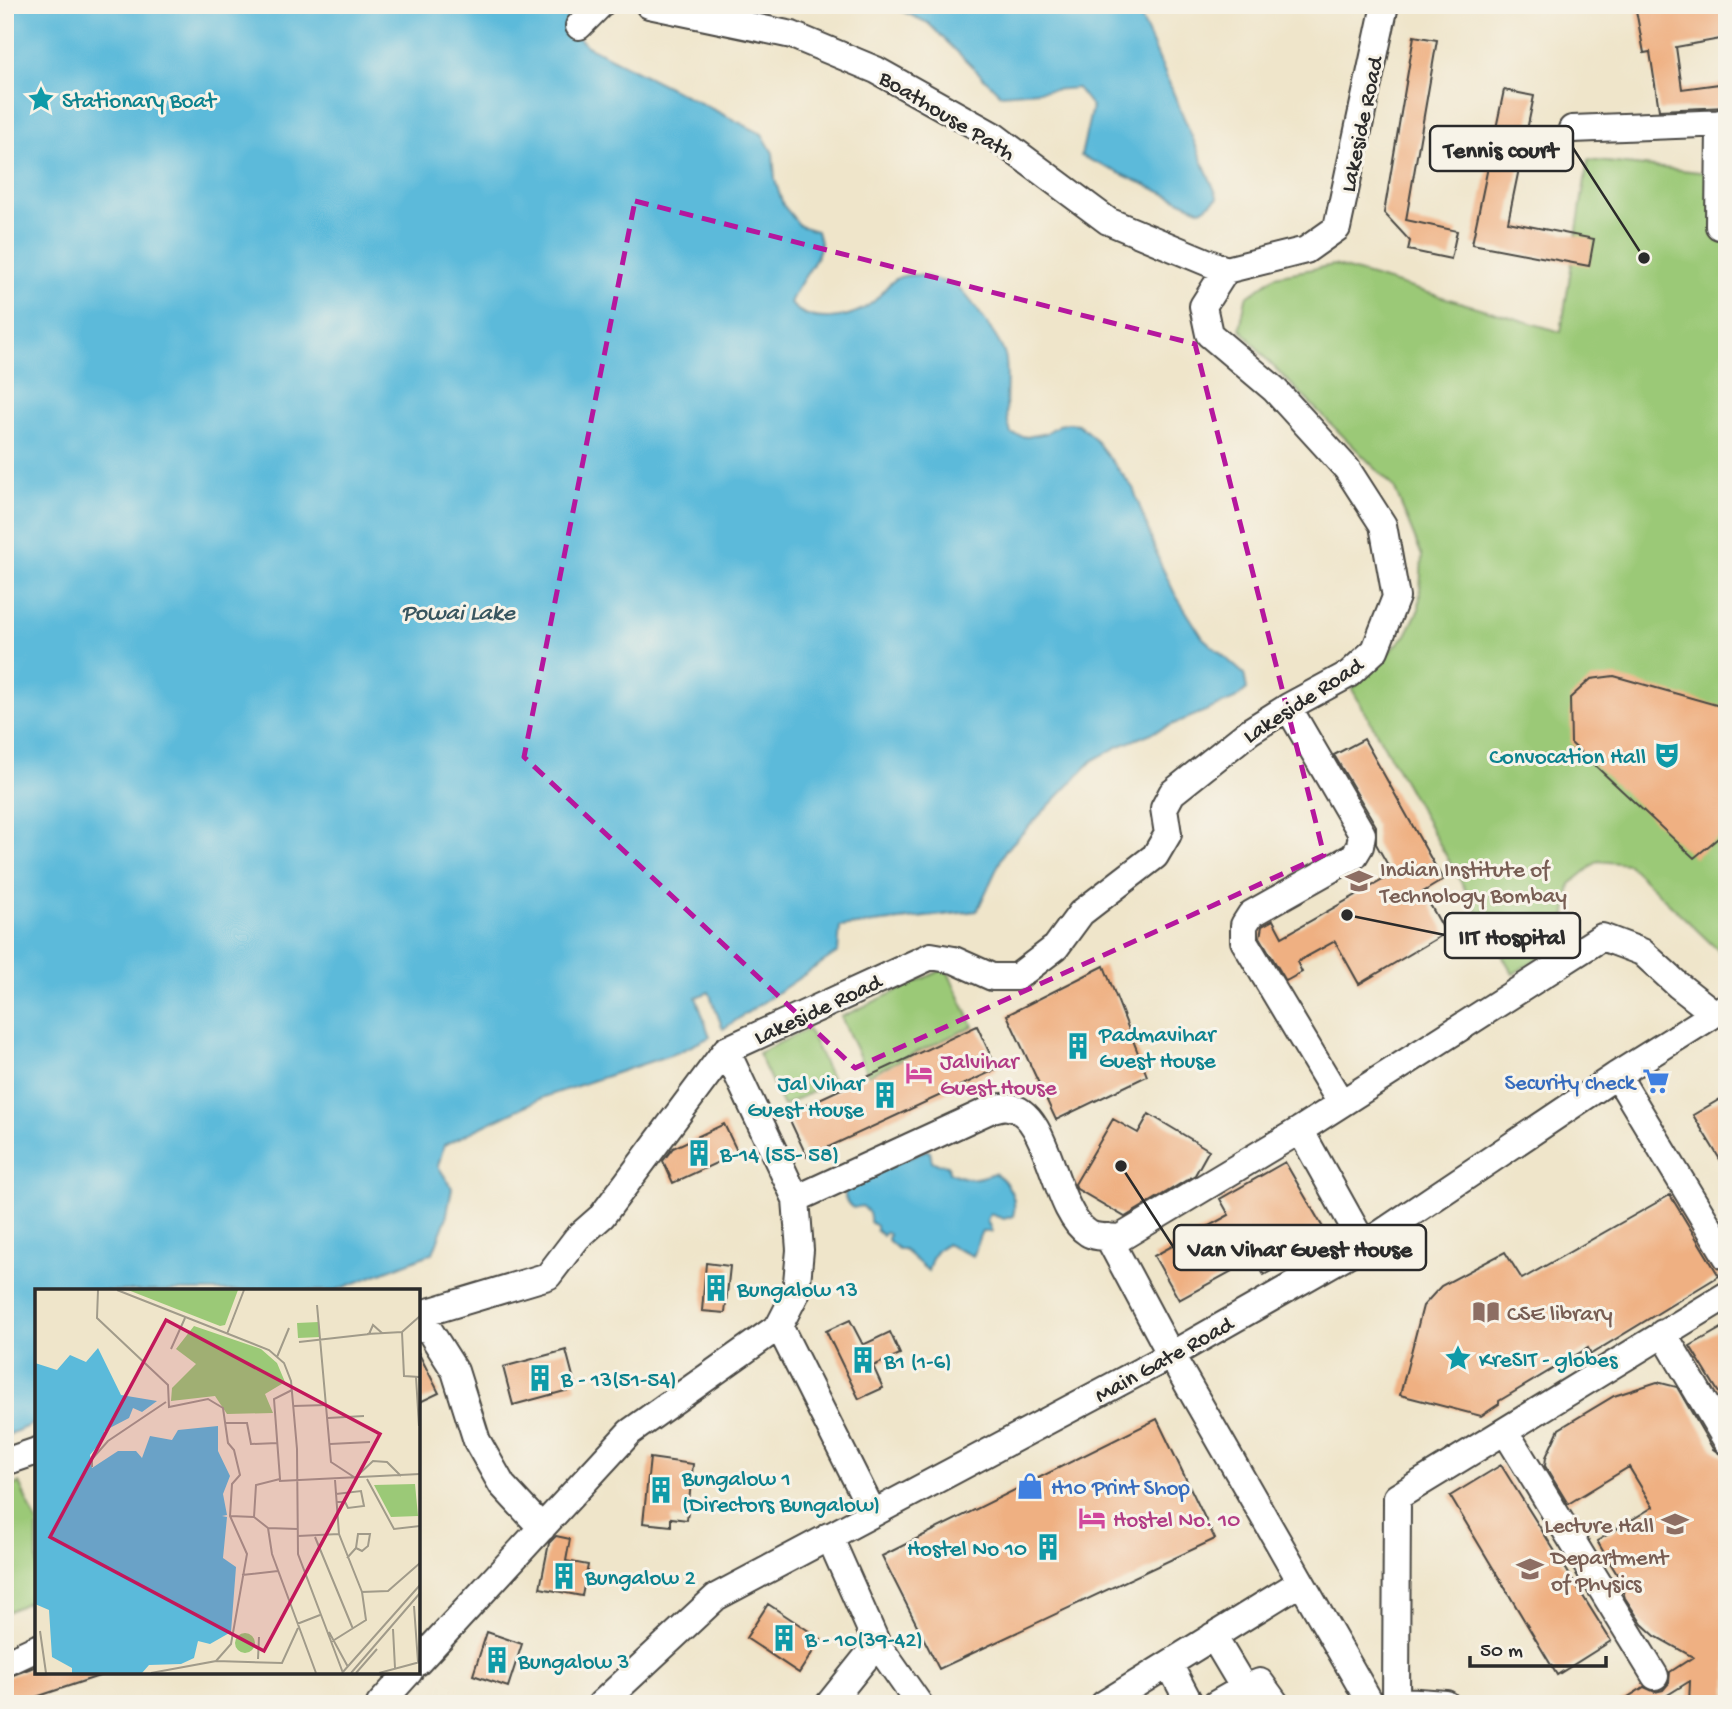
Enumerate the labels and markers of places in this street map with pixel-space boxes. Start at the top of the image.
place icon: Stationary Boat [26,84,56,114]
place label: Stationary Boat [62,89,217,116]
callout: Tennis court [1430,126,1573,171]
theatre icon: Convocation Hall [1652,740,1682,770]
place label: Convocation Hall [1489,745,1646,772]
place label: Indian Institute of Technology Bombay [1378,858,1567,911]
school or university icon: Indian Institute of Technology Bombay [1344,866,1374,896]
callout: IIT Hospital [1445,913,1580,958]
place label: Padmavihar Guest House [1098,1023,1217,1076]
building icon: Padmavihar Guest House [1063,1031,1093,1061]
place label: Jalvihar Guest House [940,1050,1058,1103]
hotel icon: Jalvihar Guest House [904,1058,934,1088]
supermarket icon: Security check [1641,1066,1671,1096]
place label: Security check [1504,1071,1638,1098]
place label: Jal Vihar Guest House [747,1072,866,1125]
building icon: Jal Vihar Guest House [870,1080,900,1110]
building icon: B-14 (55- 58) [684,1138,714,1168]
place label: B-14 (55- 58) [719,1143,839,1170]
callout: Van Vihar Guest House [1174,1225,1426,1270]
building icon: Bungalow 13 [701,1273,731,1303]
place label: Bungalow 13 [736,1278,858,1305]
library icon: CSE library [1471,1297,1501,1327]
place label: CSE library [1507,1302,1612,1329]
place icon: KreSIT - globes [1443,1343,1473,1373]
building icon: B1 (1-6) [848,1345,878,1375]
place label: KreSIT - globes [1479,1348,1618,1375]
place label: B1 (1-6) [883,1350,952,1377]
building icon: B - 13(51-54) [525,1363,555,1393]
place label: B - 13(51-54) [560,1368,677,1395]
place label: Bungalow 1 (Directors Bungalow) [681,1467,880,1520]
shop icon: H10 Print Shop [1015,1471,1045,1501]
building icon: Bungalow 1 (Directors Bungalow) [646,1475,676,1505]
place label: H10 Print Shop [1051,1476,1190,1503]
hotel icon: Hostel No. 10 [1077,1503,1107,1533]
place label: Hostel No. 10 [1113,1508,1240,1535]
school or university icon: Lecture Hall [1660,1509,1690,1539]
place label: Lecture Hall [1544,1514,1654,1541]
building icon: Hostel No 10 [1033,1532,1063,1562]
place label: Hostel No 10 [907,1537,1027,1564]
place label: Department of Physics [1549,1546,1670,1599]
school or university icon: Department of Physics [1515,1554,1545,1584]
building icon: Bungalow 2 [549,1561,579,1591]
place label: Bungalow 2 [584,1566,696,1593]
building icon: B - 10(39-42) [769,1623,799,1653]
place label: B - 10(39-42) [804,1628,923,1655]
building icon: Bungalow 3 [482,1645,512,1675]
place label: Bungalow 3 [517,1650,630,1677]

